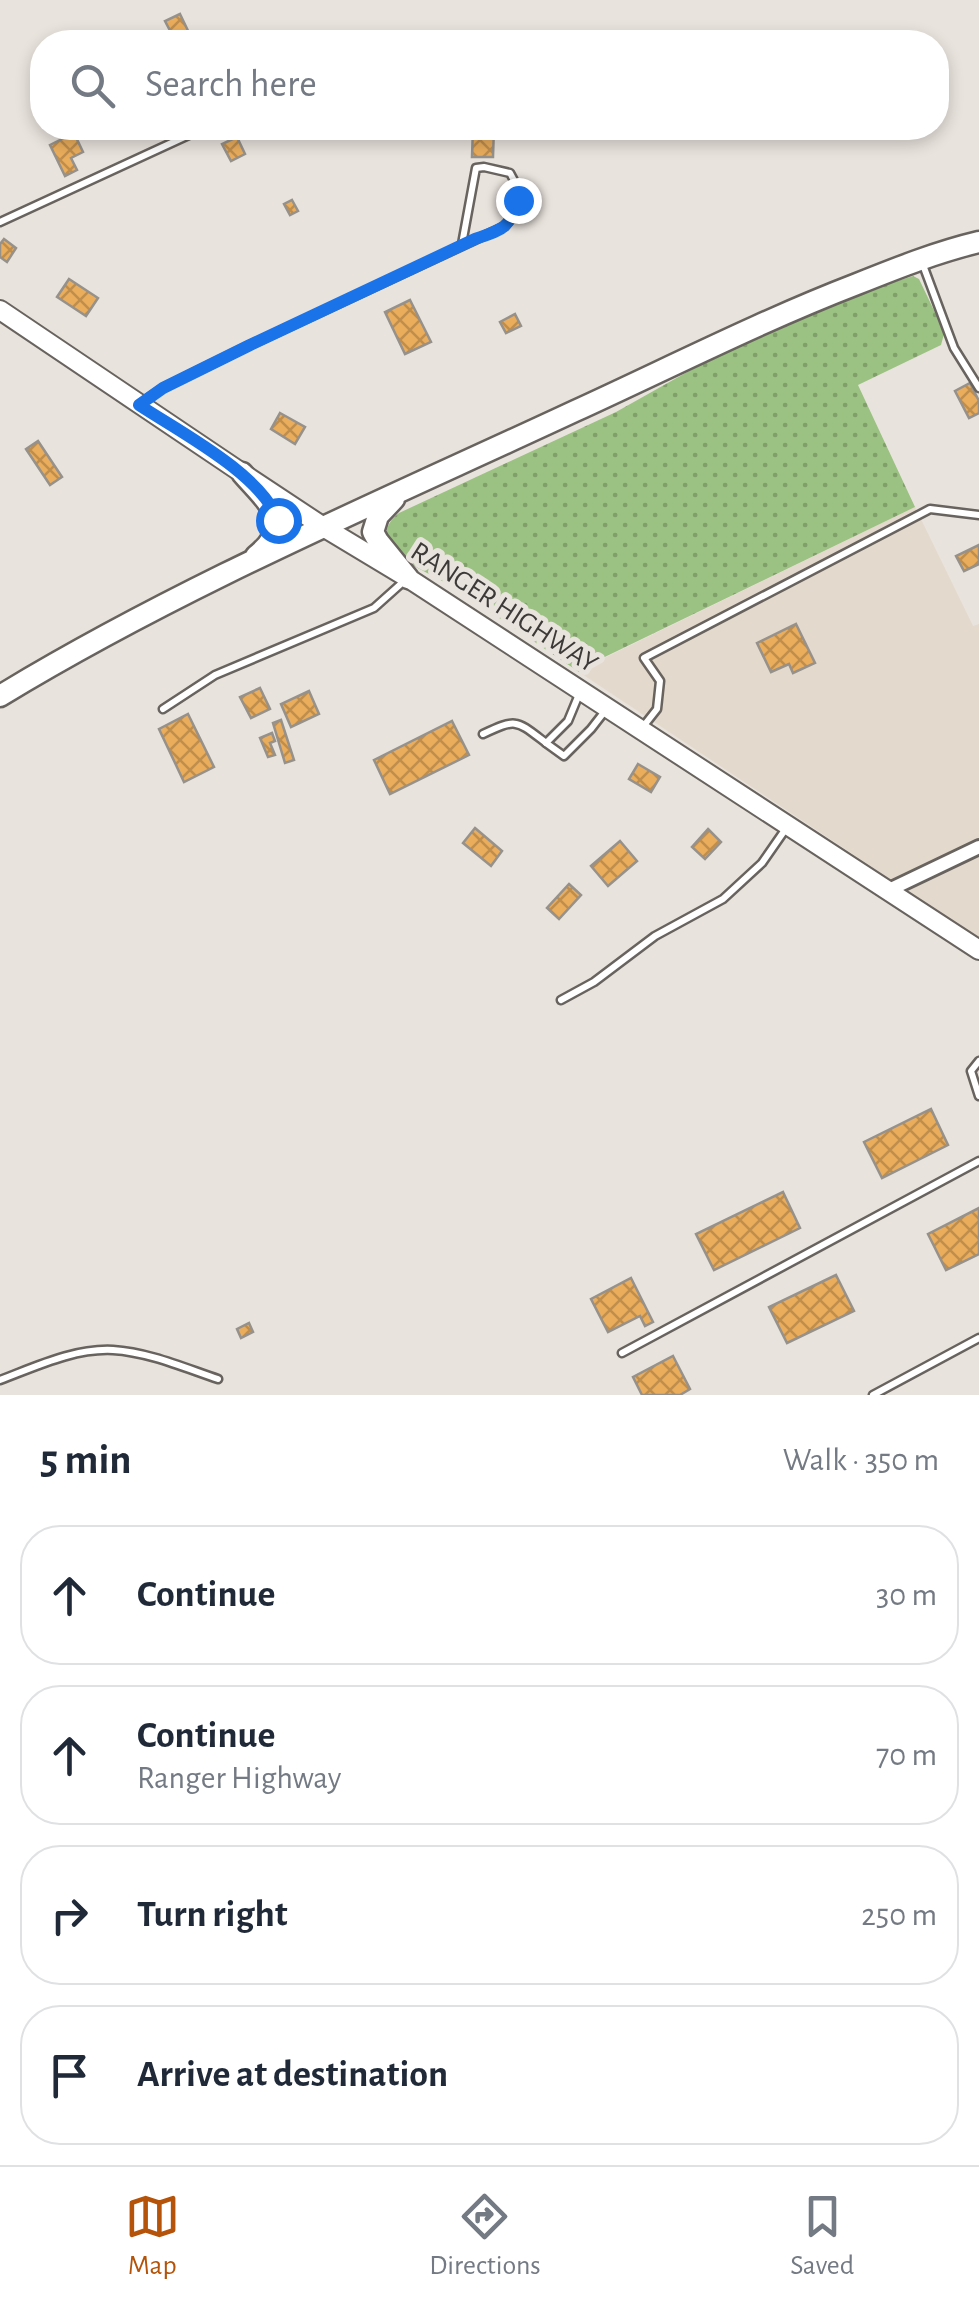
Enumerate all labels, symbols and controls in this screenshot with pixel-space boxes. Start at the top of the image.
search box [30,30,949,140]
icon: search [65,58,120,113]
text: Search here [145,66,317,104]
route end [496,178,542,224]
route start [256,498,302,544]
street label: RANGER HIGHWAY [406,537,603,679]
text: 5 min [40,1439,132,1481]
text: Walk · 350 m [783,1444,939,1476]
icon: ahead [42,1568,97,1623]
text: Continue [137,1576,275,1614]
text: 30 m [876,1579,937,1611]
text: Continue [137,1717,275,1755]
icon: ahead [42,1728,97,1783]
text: 70 m [876,1739,937,1771]
text: Ranger Highway [137,1762,341,1794]
icon: right [42,1888,97,1943]
text: Turn right [137,1896,287,1934]
text: 250 m [861,1899,937,1931]
icon: arrive [42,2048,97,2103]
text: Arrive at destination [137,2056,448,2094]
tab: Map [125,2189,180,2283]
tab: Directions [429,2189,541,2283]
tab: Saved [790,2189,854,2283]

